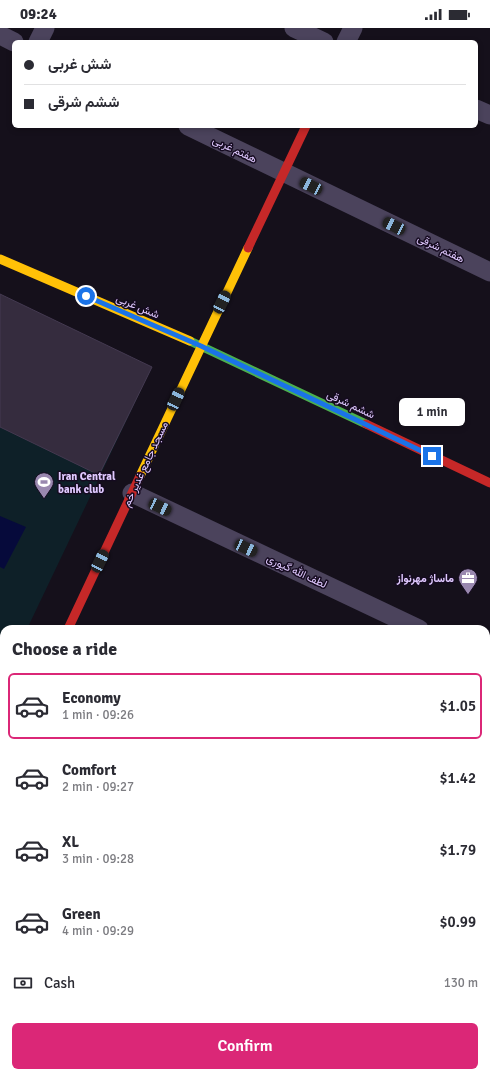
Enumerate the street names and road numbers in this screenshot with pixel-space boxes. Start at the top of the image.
street label: هفتم غربی [210,133,259,167]
street label: هفتم شرقی [415,231,467,266]
street label: شش غربی [114,292,162,322]
street label: ششم شرقی [324,388,377,422]
street label: مسجد جامع غدیر خم [120,419,172,509]
street label: لطف الله گیوری [264,552,329,591]

